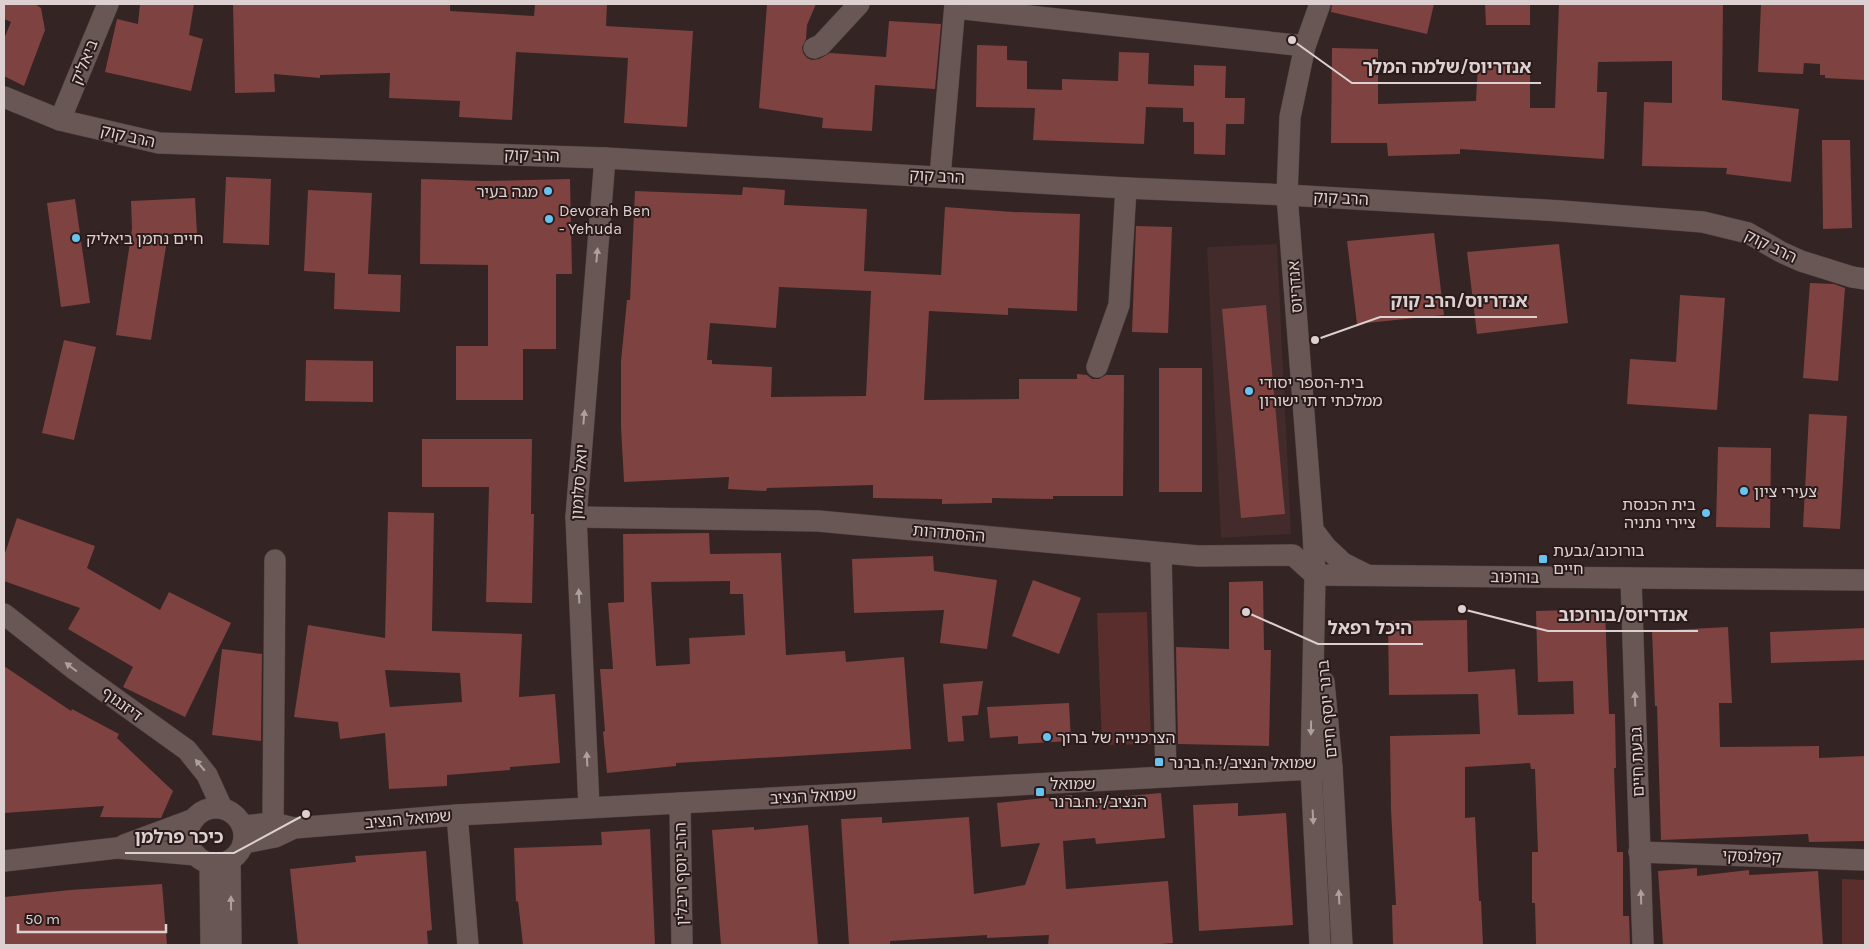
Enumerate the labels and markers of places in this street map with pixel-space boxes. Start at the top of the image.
callout: אנדריוס/שלמה המלך [1352,50,1541,83]
place label: מגה בעיר [476,182,538,201]
marker: מגה בעיר [542,185,554,197]
place label: Devorah Ben - Yehuda [559,201,650,238]
marker: Devorah Ben - Yehuda [543,213,555,225]
place label: חיים נחמן ביאליק [86,229,204,248]
marker: חיים נחמן ביאליק [70,232,82,244]
callout: אנדריוס/הרב קוק [1380,284,1537,317]
place label: בית-הספר יסודי ממלכתי דתי ישורון [1259,373,1383,410]
marker: בית-הספר יסודי ממלכתי דתי ישורון [1243,385,1255,397]
place label: צעירי ציון [1754,482,1817,501]
marker: צעירי ציון [1738,485,1750,497]
place label: בית הכנסת ציירי נתניה [1622,495,1696,532]
marker: בית הכנסת ציירי נתניה [1700,507,1712,519]
place label: בורוכוב/גבעת חיים [1553,541,1645,578]
marker: בורוכוב/גבעת חיים [1537,553,1549,565]
callout: אנדריוס/בורוכוב [1548,598,1698,631]
callout: היכל רפאל [1318,611,1423,644]
place label: הצרכנייה של ברוך [1057,728,1176,747]
marker: הצרכנייה של ברוך [1041,731,1053,743]
place label: שמואל הנציב/י.ח ברנר [1169,753,1316,772]
marker: שמואל הנציב/י.ח ברנר [1153,756,1165,768]
place label: שמואל הנציב/י.ח.ברנר [1050,774,1147,811]
marker: שמואל הנציב/י.ח.ברנר [1034,786,1046,798]
callout: כיכר פרלמן [125,820,234,853]

